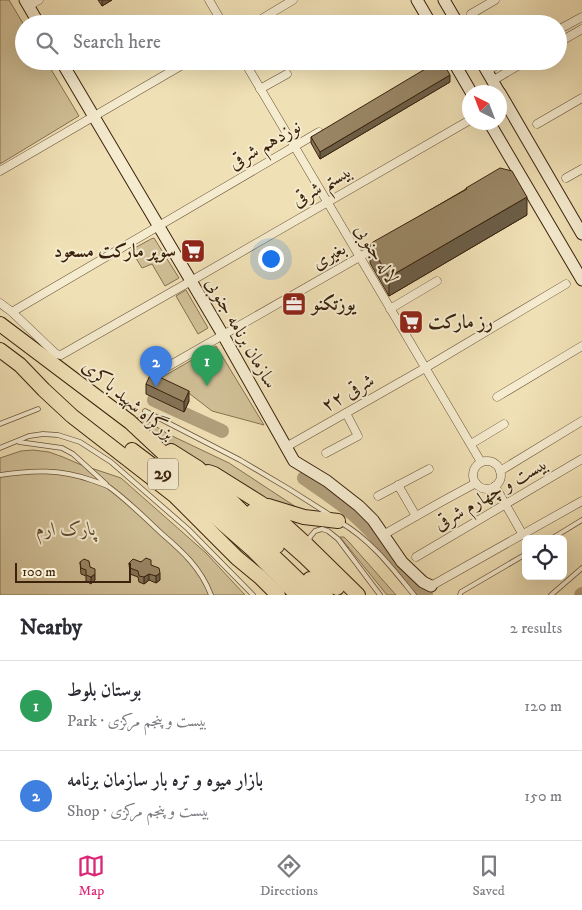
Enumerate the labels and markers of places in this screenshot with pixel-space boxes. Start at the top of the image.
supermarket icon: سوپر مارکت مسعود [180,238,206,264]
place label: سوپر مارکت مسعود [54,240,176,263]
office icon: یوزتکنو [281,291,307,317]
place label: یوزتکنو [310,293,357,316]
supermarket icon: رز مارکت [398,309,424,335]
place label: رز مارکت [428,311,494,334]
pin: 1 [191,345,223,386]
pin: 2 [140,346,172,387]

